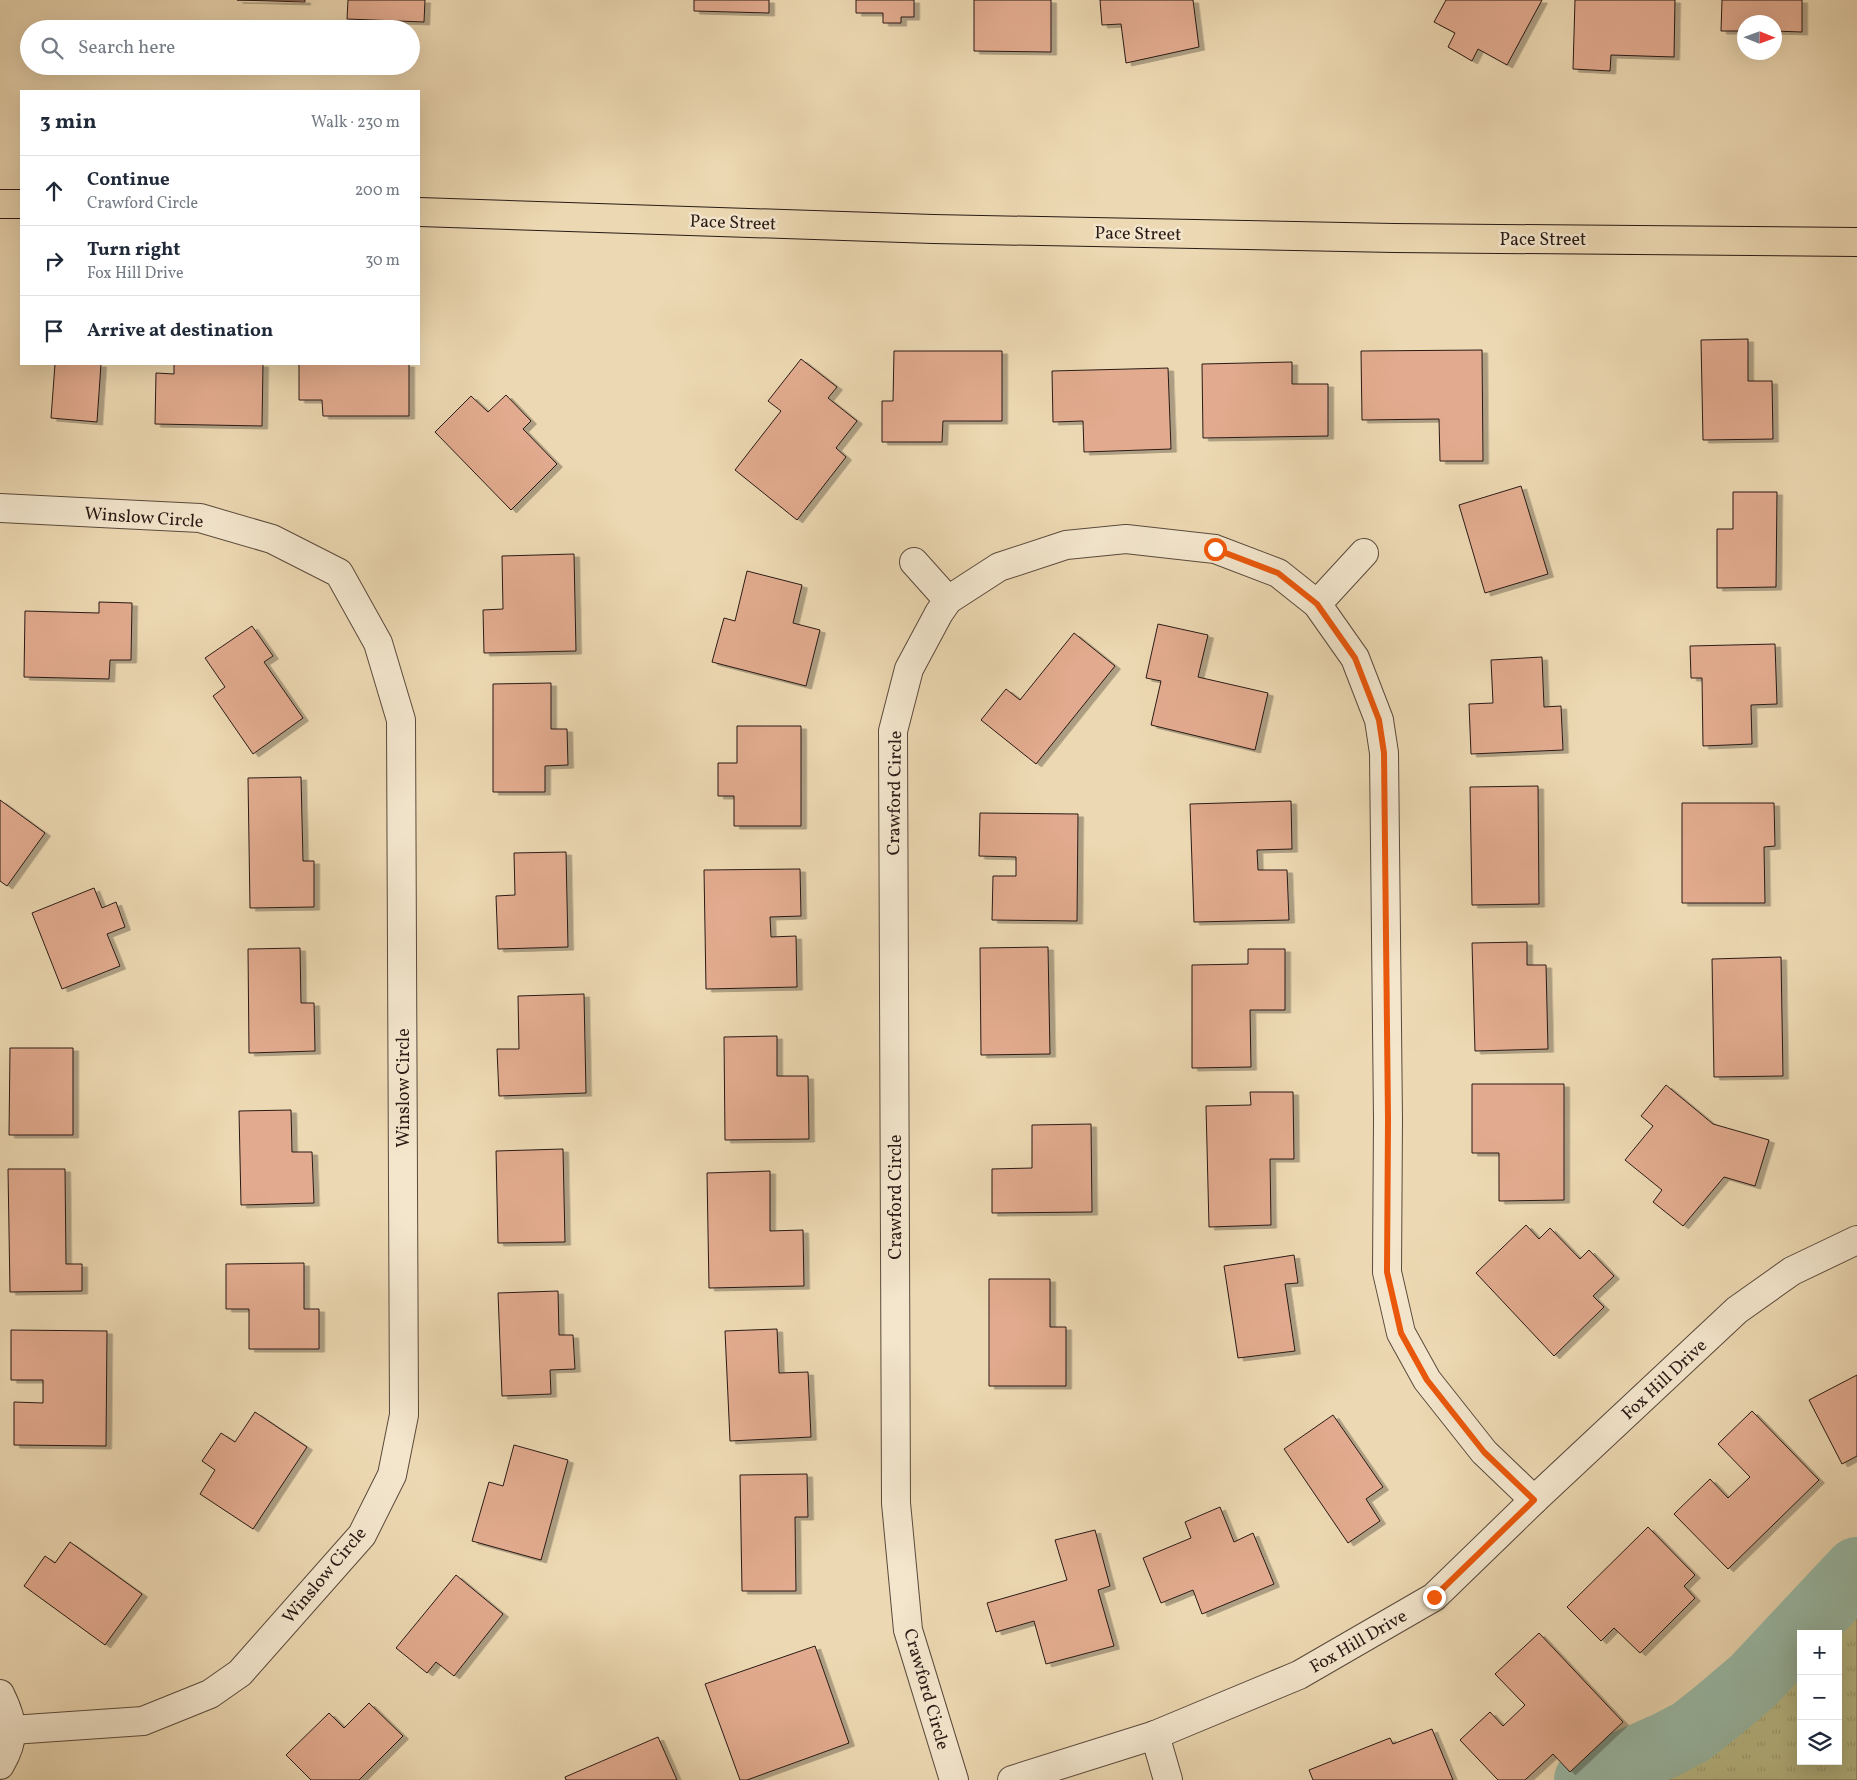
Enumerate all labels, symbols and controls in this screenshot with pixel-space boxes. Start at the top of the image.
north arrow [1737,15,1782,60]
search box [20,20,420,75]
icon: search [38,34,66,62]
text: Search here [78,35,175,61]
text: 3 min [40,108,96,137]
text: Walk · 230 m [311,112,400,134]
text: Continue [87,167,170,193]
icon: ahead [40,177,68,205]
text: 200 m [355,180,400,202]
text: Crawford Circle [87,193,198,215]
street label: Pace Street [689,209,777,238]
street label: Pace Street [1094,221,1182,248]
street label: Pace Street [1500,228,1586,253]
text: Turn right [87,237,180,263]
icon: right [40,247,68,275]
text: 30 m [365,250,400,272]
text: Fox Hill Drive [87,263,184,285]
icon: arrive [40,317,68,345]
text: Arrive at destination [87,318,273,344]
street label: Winslow Circle [83,502,204,535]
route start [1204,538,1227,561]
street label: Crawford Circle [882,730,909,856]
street label: Winslow Circle [392,1028,417,1148]
street label: Crawford Circle [884,1135,909,1259]
street label: Fox Hill Drive [1617,1334,1713,1426]
street label: Winslow Circle [277,1522,373,1630]
route end [1423,1586,1446,1609]
street label: Fox Hill Drive [1305,1604,1412,1680]
street label: Crawford Circle [896,1626,955,1753]
map controls [1797,1630,1842,1765]
button: + [1797,1630,1842,1675]
button: − [1797,1675,1842,1720]
button: layers [1797,1720,1842,1765]

